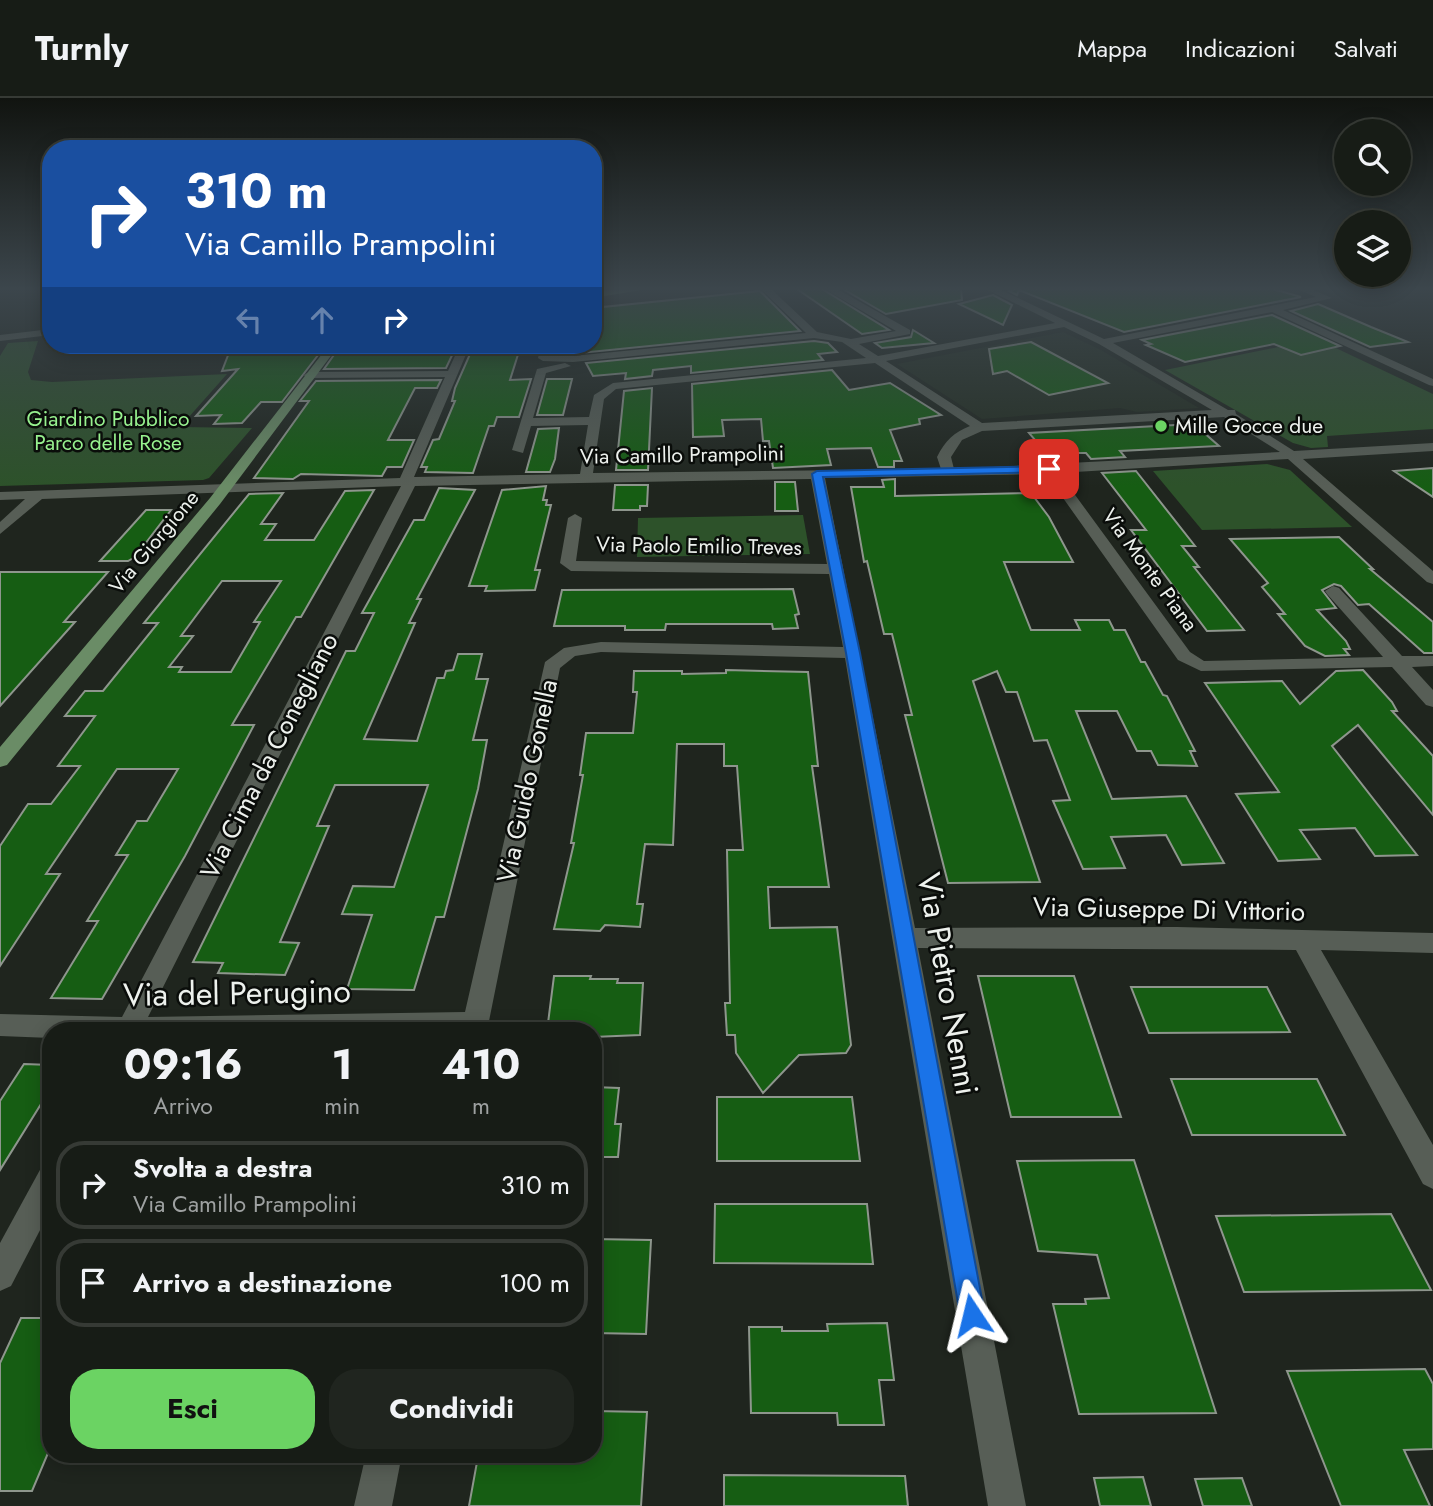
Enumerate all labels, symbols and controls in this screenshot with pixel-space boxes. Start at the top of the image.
text: Turnly [35,25,129,72]
text: Mappa [1077,31,1147,66]
text: Indicazioni [1185,31,1296,66]
text: Salvati [1334,31,1398,66]
map controls [1334,119,1411,287]
button: search [1334,119,1411,196]
text: 310 m [185,156,328,226]
icon: right [70,168,161,259]
button: layers [1334,210,1411,287]
text: Via Camillo Prampolini [185,221,497,267]
icon: left [230,301,268,339]
icon: ahead [303,301,341,339]
icon: right [376,301,414,339]
park label: Giardino Pubblico Parco delle Rose [26,404,190,458]
place label: Mille Gocce due [1175,411,1323,441]
marker: Mille Gocce due [1153,418,1169,434]
street label: Via Camillo Prampolini [580,438,784,472]
pin [1019,439,1079,499]
icon: arrive [1030,450,1068,488]
street label: Via Giorgione [102,484,206,600]
street label: Via Monte Piana [1095,502,1205,638]
street label: Via Paolo Emilio Treves [596,529,802,563]
street label: Via Cima da Conegliano [190,626,348,886]
street label: Via Guido Gonella [487,676,567,886]
street label: Via Pietro Nenni [906,869,990,1099]
street label: Via Giuseppe Di Vittorio [1033,888,1305,930]
street label: Via del Perugino [123,968,351,1018]
text: 09:16 [124,1034,243,1095]
text: 1 [331,1034,353,1095]
text: 410 [442,1034,520,1095]
text: Arrivo [153,1089,213,1123]
text: min [324,1089,360,1123]
text: m [472,1089,490,1123]
text: Svolta a destra [133,1149,313,1187]
icon: right [74,1166,112,1204]
text: 310 m [500,1166,570,1204]
text: Via Camillo Prampolini [133,1187,357,1221]
icon: arrive [74,1264,112,1302]
text: Arrivo a destinazione [133,1264,392,1302]
text: 100 m [499,1264,570,1302]
position arrow [935,1278,1009,1352]
button: Esci [70,1369,315,1449]
button: Condividi [329,1369,574,1449]

